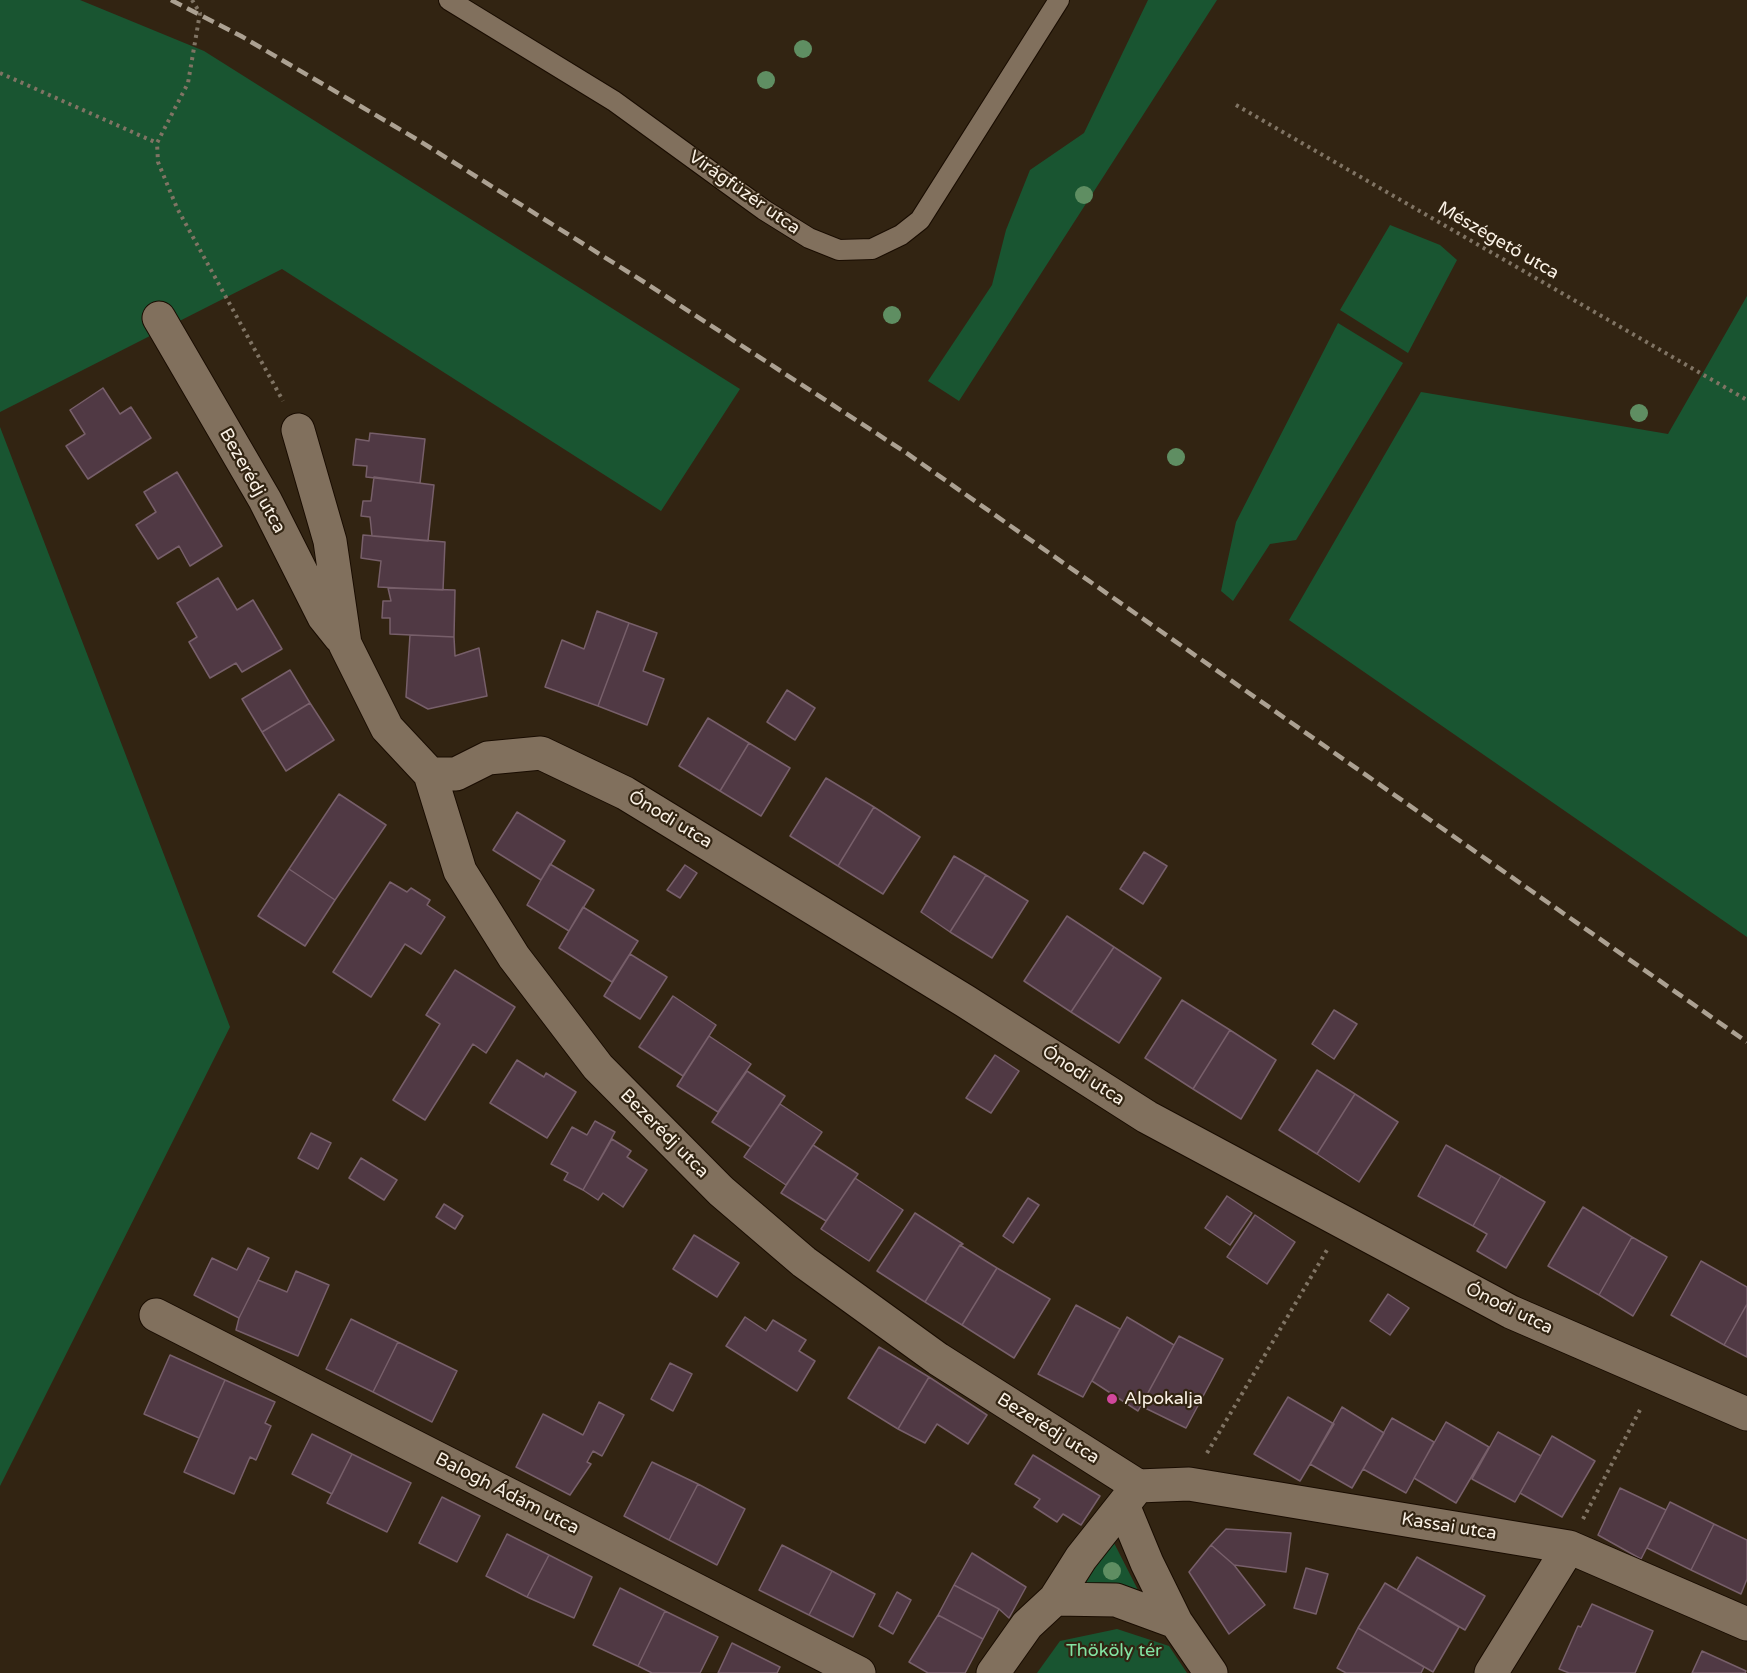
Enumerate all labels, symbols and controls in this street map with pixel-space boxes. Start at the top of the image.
street label: Virágfüzér utca [684,147,804,239]
street label: Mészégető utca [1434,198,1562,284]
street label: Bezerédj utca [214,425,290,537]
street label: Ónodi utca [624,786,716,854]
street label: Ónodi utca [1038,1041,1128,1111]
street label: Bezerédj utca [615,1085,713,1183]
street label: Ónodi utca [1462,1279,1556,1339]
place label: Alpokalja [1124,1388,1203,1410]
street label: Bezerédj utca [993,1389,1103,1469]
marker: Alpokalja [1105,1392,1119,1406]
street label: Balogh Ádám utca [432,1448,582,1540]
street label: Kassai utca [1400,1509,1498,1545]
park label: Thököly tér [1066,1640,1162,1662]

